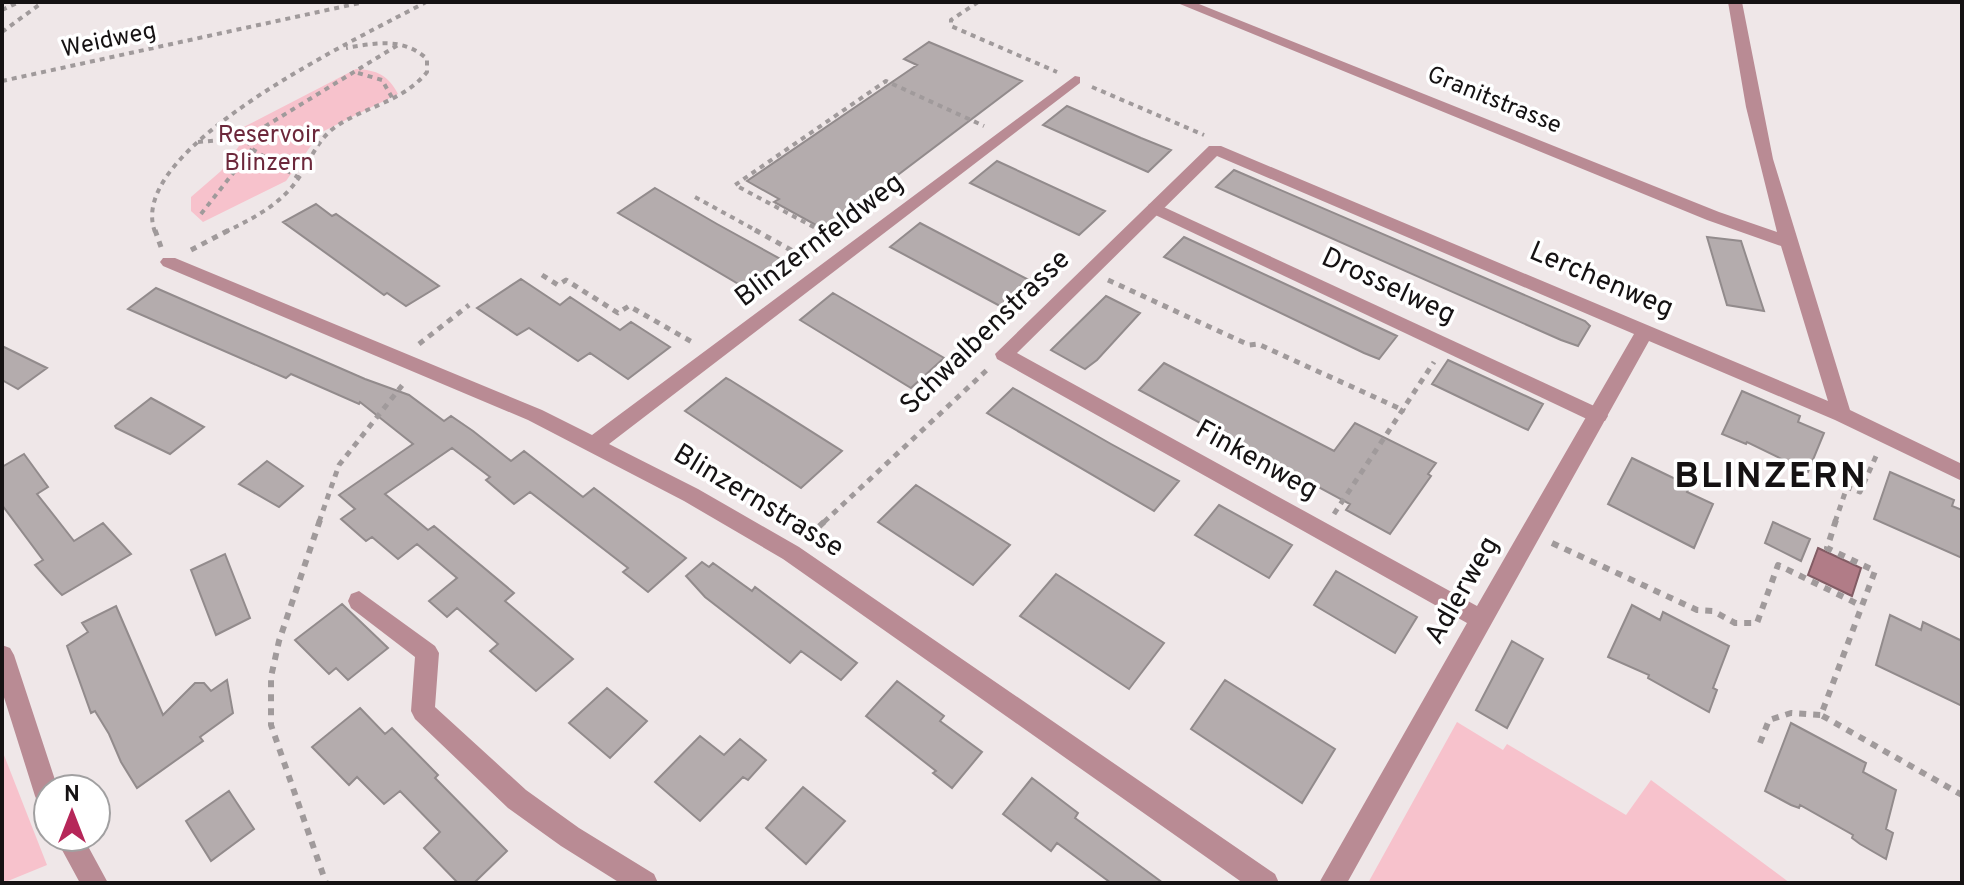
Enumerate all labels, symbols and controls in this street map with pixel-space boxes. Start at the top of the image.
street label: Weidweg [59,16,159,66]
street label: Granitstrasse [1422,60,1566,142]
park label: Reservoir Blinzern [218,121,320,179]
street label: Blinzernfeldweg [728,166,912,316]
street label: Lerchenweg [1523,234,1679,328]
street label: Drosselweg [1315,240,1461,334]
street label: Schwalbenstrasse [893,242,1079,424]
street label: Finkenweg [1188,413,1324,509]
street label: Blinzernstrasse [666,437,850,567]
district label: BLINZERN [1674,455,1868,501]
street label: Adlerweg [1418,530,1508,652]
north arrow [32,773,112,853]
text: N [64,782,80,809]

